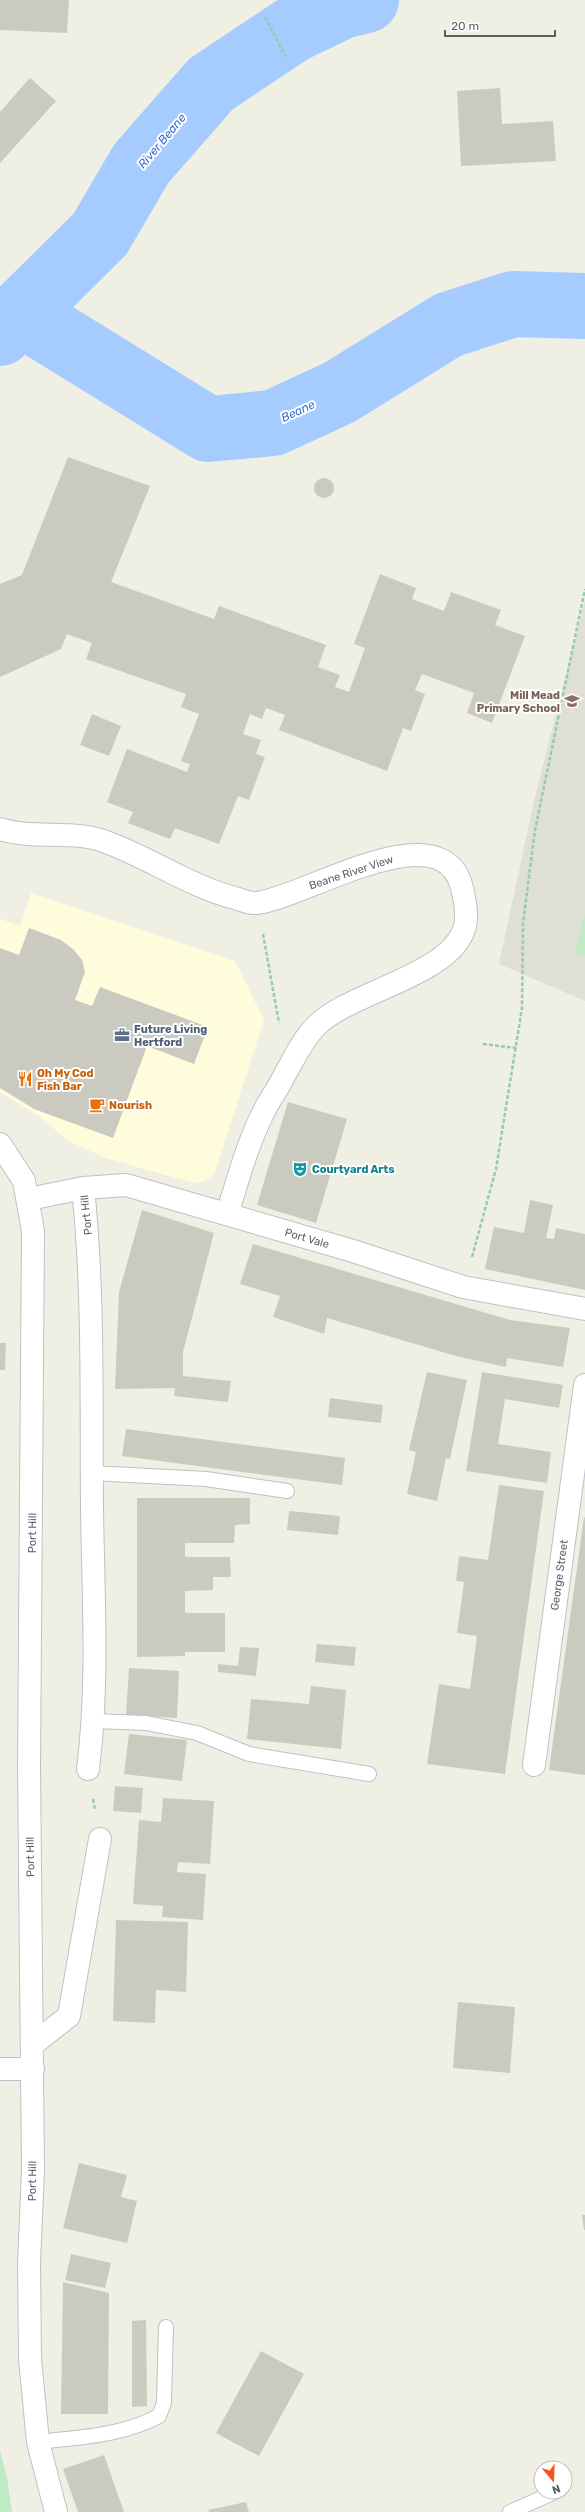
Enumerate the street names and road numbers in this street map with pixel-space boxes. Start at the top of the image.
street label: Beane River View [307,853,395,892]
street label: Port Hill [78,1194,95,1236]
street label: Port Vale [283,1226,331,1251]
street label: Port Hill [26,1513,39,1553]
street label: George Street [548,1538,571,1611]
street label: Port Hill [24,1837,37,1877]
street label: Port Hill [26,2161,39,2201]

